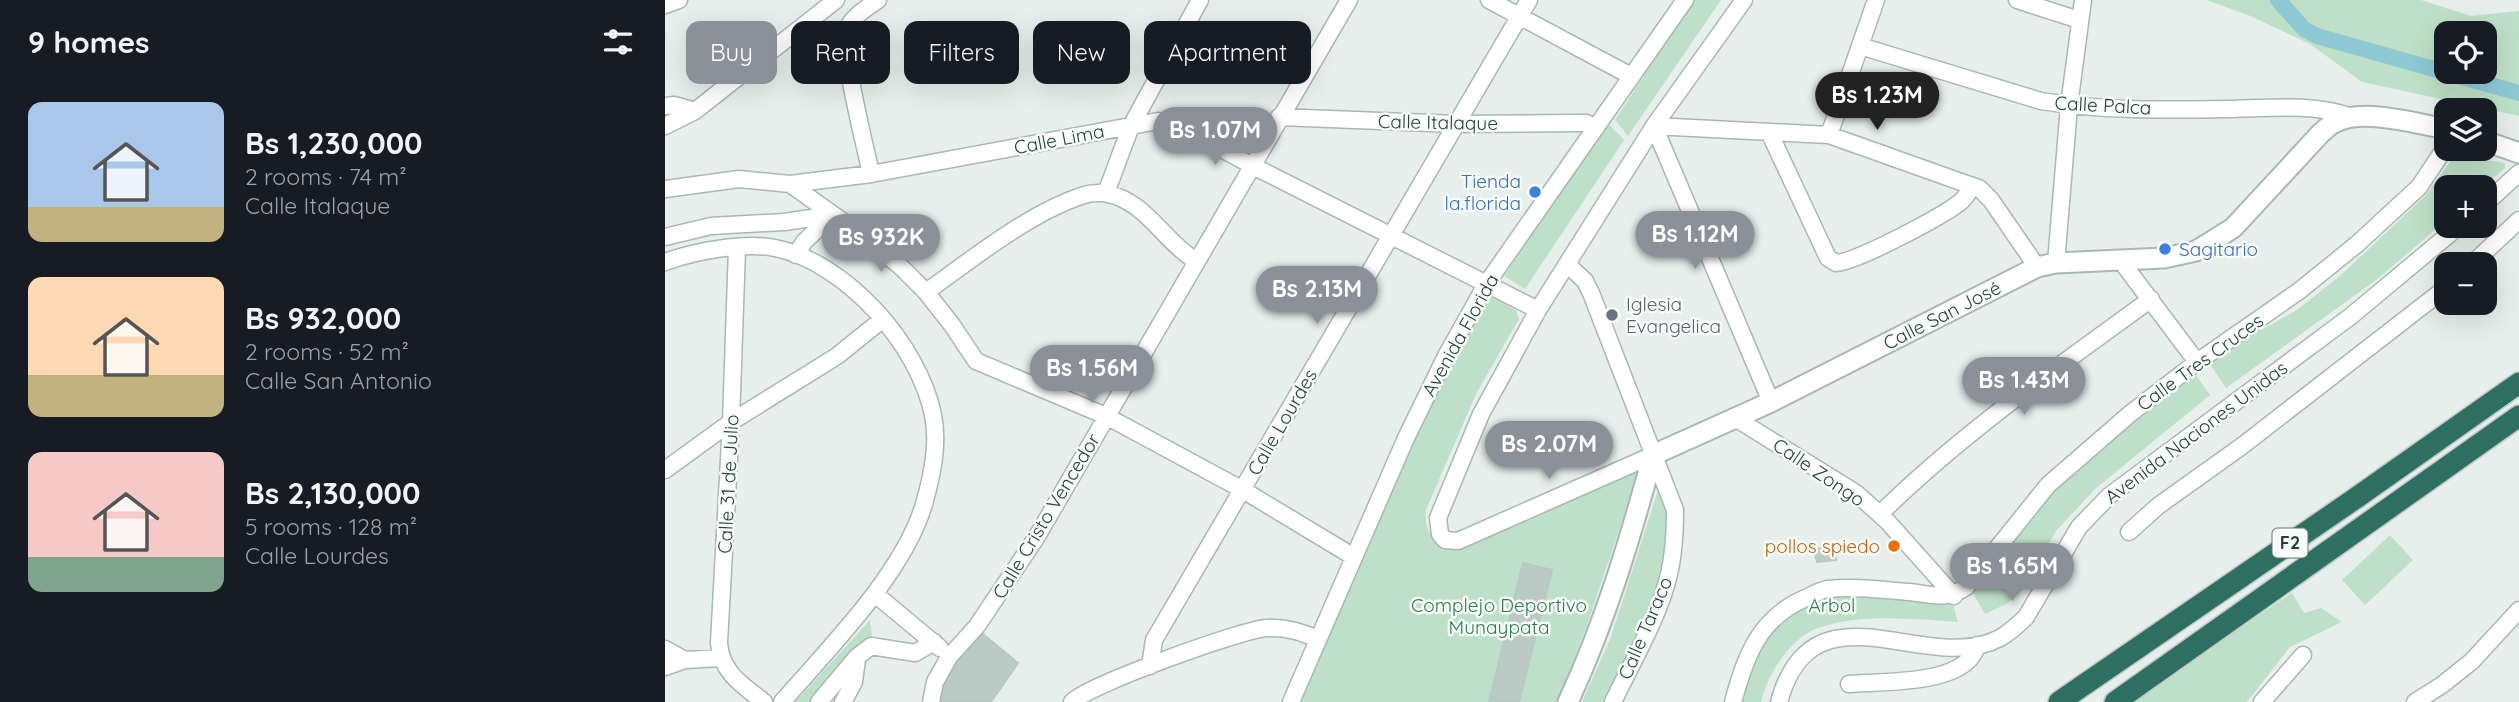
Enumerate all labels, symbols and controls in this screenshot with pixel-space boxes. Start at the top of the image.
chip: Buy [686,21,777,84]
chip: Rent [791,21,890,84]
chip: Filters [904,21,1019,84]
chip: New [1033,21,1130,84]
chip: Apartment [1144,21,1311,84]
map controls [2434,21,2497,315]
button: locate [2434,21,2497,84]
text: 9 homes [28,23,150,61]
icon: filters [599,23,637,61]
pin: Bs 1.23M [1805,72,1949,132]
text: Bs 1.23M [1831,80,1923,109]
street label: Calle Palca [2054,90,2152,120]
button: layers [2434,98,2497,161]
pin: Bs 1.07M [1143,108,1287,167]
street label: Calle Italaque [1378,109,1498,135]
text: Bs 1.07M [1169,115,1261,144]
street label: Calle Lima [1012,118,1106,160]
text: Bs 1,230,000 [245,124,423,162]
icon: home [84,130,168,214]
text: 2 rooms · 74 m² [245,162,407,191]
place label: Tienda la.florida [1445,169,1521,215]
button: + [2434,175,2497,238]
marker: Tienda la.florida [1527,184,1543,200]
text: Calle Italaque [245,191,390,220]
pin: Bs 1.12M [1623,212,1767,271]
pin: Bs 932K [816,215,946,274]
text: Bs 1.12M [1652,219,1739,248]
text: Bs 932K [838,222,924,251]
place label: Sagitario [2179,237,2258,261]
marker: Sagitario [2157,241,2173,257]
button: − [2434,252,2497,315]
pin: Bs 2.13M [1245,266,1389,326]
street label: Avenida Florida [1416,269,1504,401]
text: Bs 2.13M [1272,274,1362,303]
street label: Calle San José [1879,275,2005,355]
place label: Iglesia Evangelica [1626,292,1721,338]
text: Bs 932,000 [245,299,401,337]
icon: home [84,305,168,389]
marker: Iglesia Evangelica [1604,307,1620,323]
street label: Calle Tres Cruces [2132,308,2268,416]
text: 2 rooms · 52 m² [245,337,409,366]
pin: Bs 1.56M [1020,346,1164,405]
text: Bs 1.56M [1046,353,1138,382]
street label: Avenida Naciones Unidas [2100,355,2292,509]
pin: Bs 1.43M [1952,358,2096,417]
street label: Calle Lourdes [1242,364,1322,479]
text: Bs 1.43M [1978,365,2070,394]
text: Calle San Antonio [245,366,432,395]
street label: Calle 31 de Julio [712,414,744,554]
pin: Bs 2.07M [1477,421,1621,481]
street label: Calle Cristo Vencedor [987,428,1105,603]
text: Bs 2.07M [1501,429,1597,458]
street label: Calle Zongo [1768,432,1870,512]
text: Bs 2,130,000 [245,474,420,512]
icon: home [84,480,168,564]
text: 5 rooms · 128 m² [245,512,417,541]
road number: F2 [2273,528,2307,558]
place label: pollos spiedo [1765,534,1880,558]
marker: pollos spiedo [1886,538,1902,554]
text: Calle Lourdes [245,541,389,570]
pin: Bs 1.65M [1940,544,2084,603]
text: Bs 1.65M [1966,551,2058,580]
street label: Calle Taraco [1613,573,1677,683]
park label: Complejo Deportivo Munaypata [1411,593,1587,639]
park label: Arbol [1809,593,1855,617]

